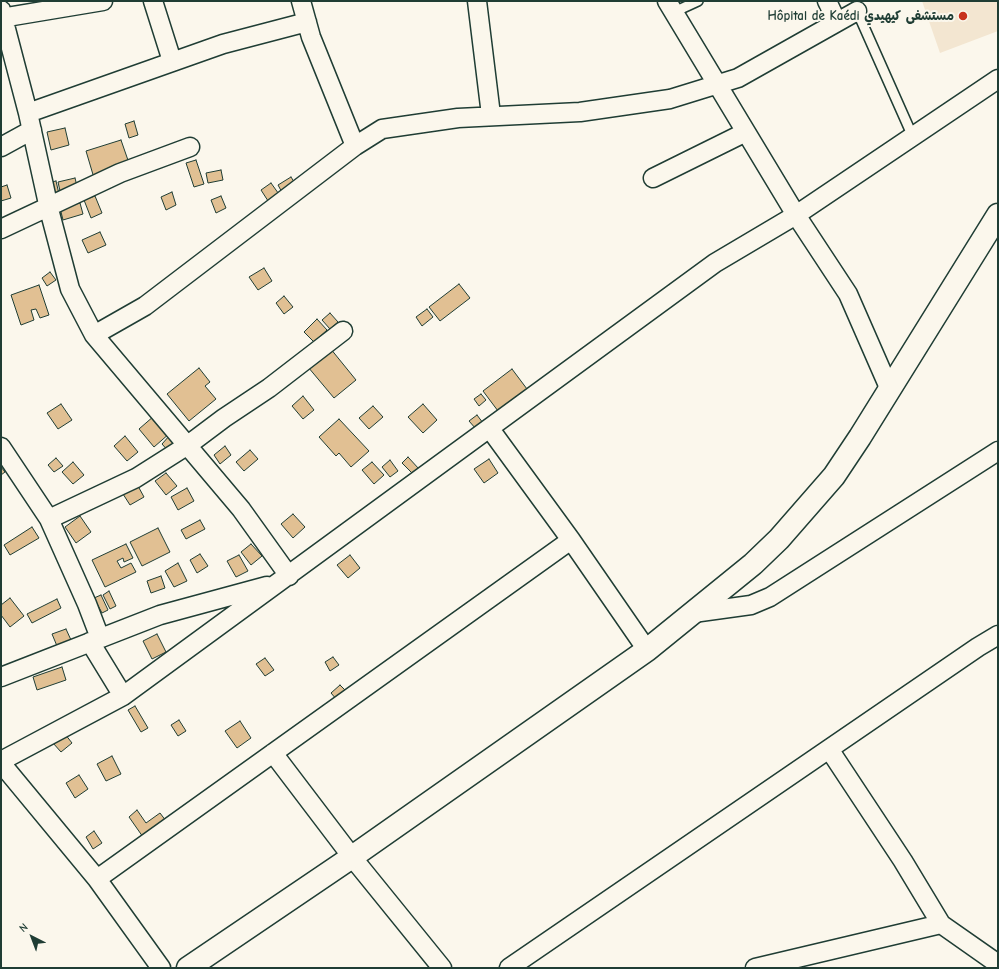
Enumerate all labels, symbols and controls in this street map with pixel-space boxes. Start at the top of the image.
place label: Hôpital de Kaédi مستشفى كيهيدي [767,8,954,24]
marker: Hôpital de Kaédi مستشفى كيهيدي [957,10,969,22]
north arrow [12,917,52,957]
text: N [17,920,31,935]

